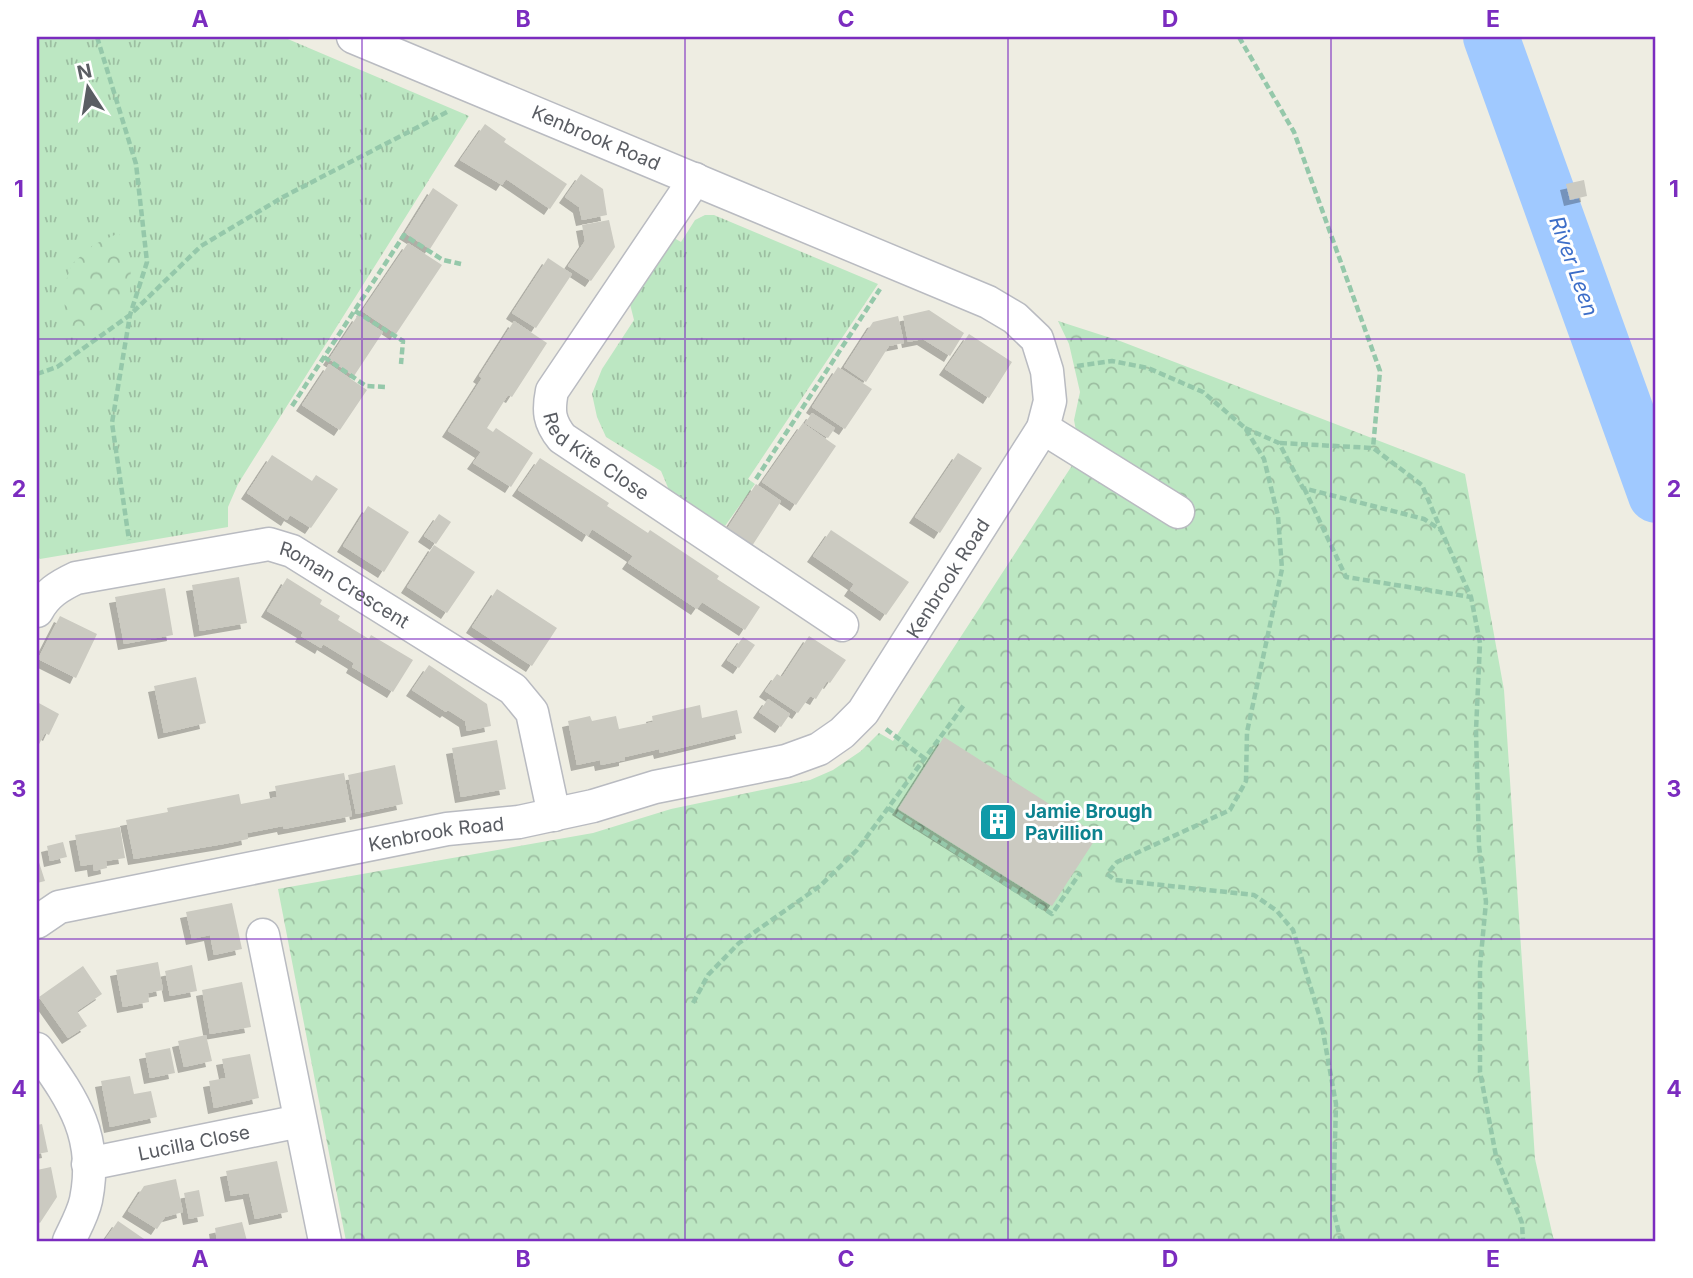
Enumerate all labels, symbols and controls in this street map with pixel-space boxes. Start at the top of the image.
text: A [191,5,209,33]
text: B [515,5,531,33]
text: C [837,5,855,33]
text: D [1162,5,1178,33]
text: E [1486,5,1500,33]
north arrow [52,52,122,122]
text: N [75,59,94,85]
street label: Kenbrook Road [528,101,664,175]
text: 1 [14,175,24,203]
text: 1 [1669,175,1679,203]
water label: River Leen [1544,213,1604,319]
street label: Red Kite Close [539,410,654,505]
text: 2 [12,475,26,503]
text: 2 [1667,475,1681,503]
street label: Kenbrook Road [901,514,994,642]
street label: Roman Crescent [277,536,414,633]
text: 3 [12,775,26,803]
text: 3 [1667,775,1681,803]
place label: Jamie Brough Pavillion [1025,800,1153,845]
building icon: Jamie Brough Pavillion [977,801,1019,843]
street label: Kenbrook Road [366,812,505,856]
text: 4 [11,1075,27,1103]
text: 4 [1666,1075,1682,1103]
street label: Lucilla Close [136,1120,252,1165]
text: A [191,1245,209,1273]
text: B [515,1245,531,1273]
text: C [837,1245,855,1273]
text: D [1162,1245,1178,1273]
text: E [1486,1245,1500,1273]

